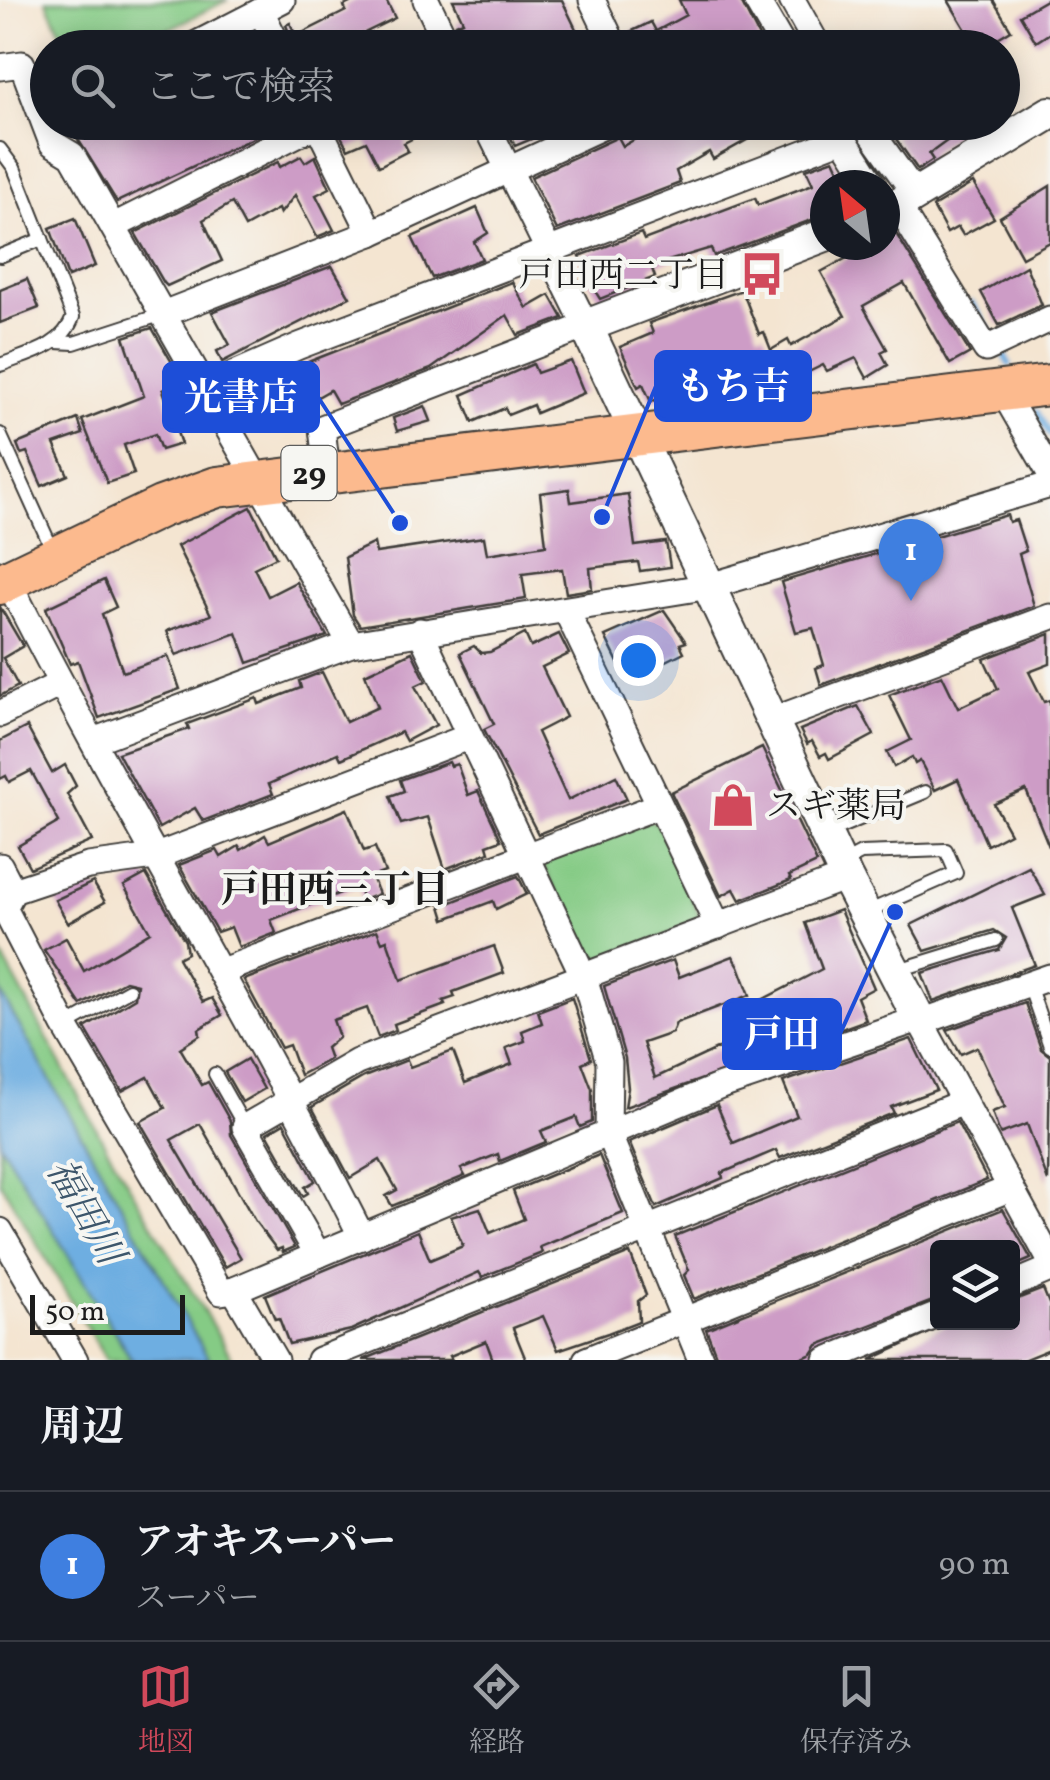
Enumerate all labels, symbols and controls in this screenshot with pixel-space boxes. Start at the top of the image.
search box [30,30,1020,140]
icon: search [65,58,120,113]
text: ここで検索 [145,63,335,116]
north arrow [810,170,900,260]
bus stop icon: 戸田西二丁目 [738,250,786,298]
place label: 戸田西二丁目 [519,253,729,301]
callout: もち吉 [656,352,810,420]
callout: 光書店 [164,363,318,431]
text: もち吉 [676,363,790,416]
text: 光書店 [184,374,298,427]
road number: 29 [282,446,336,500]
pin: 1 [878,518,944,601]
your location [613,635,664,686]
shop icon: スギ薬局 [709,781,757,829]
place label: スギ薬局 [766,784,906,832]
district label: 戸田西三丁目 [221,866,449,919]
callout: 戸田 [724,1000,840,1068]
text: 戸田 [744,1011,820,1064]
water label: 福田川 [32,1150,136,1279]
map controls [930,1240,1020,1330]
button: layers [930,1240,1020,1330]
scale bar [30,1290,185,1334]
text: 50 m [45,1293,105,1332]
text: 周辺 [40,1400,124,1459]
text: アオキスーパー [135,1518,396,1571]
text: 1 [66,1544,79,1588]
text: 90 m [939,1544,1010,1588]
text: スーパー [135,1578,260,1622]
tab: 地図 [138,1659,194,1763]
tab: 経路 [469,1659,525,1763]
tab: 保存済み [800,1659,912,1763]

